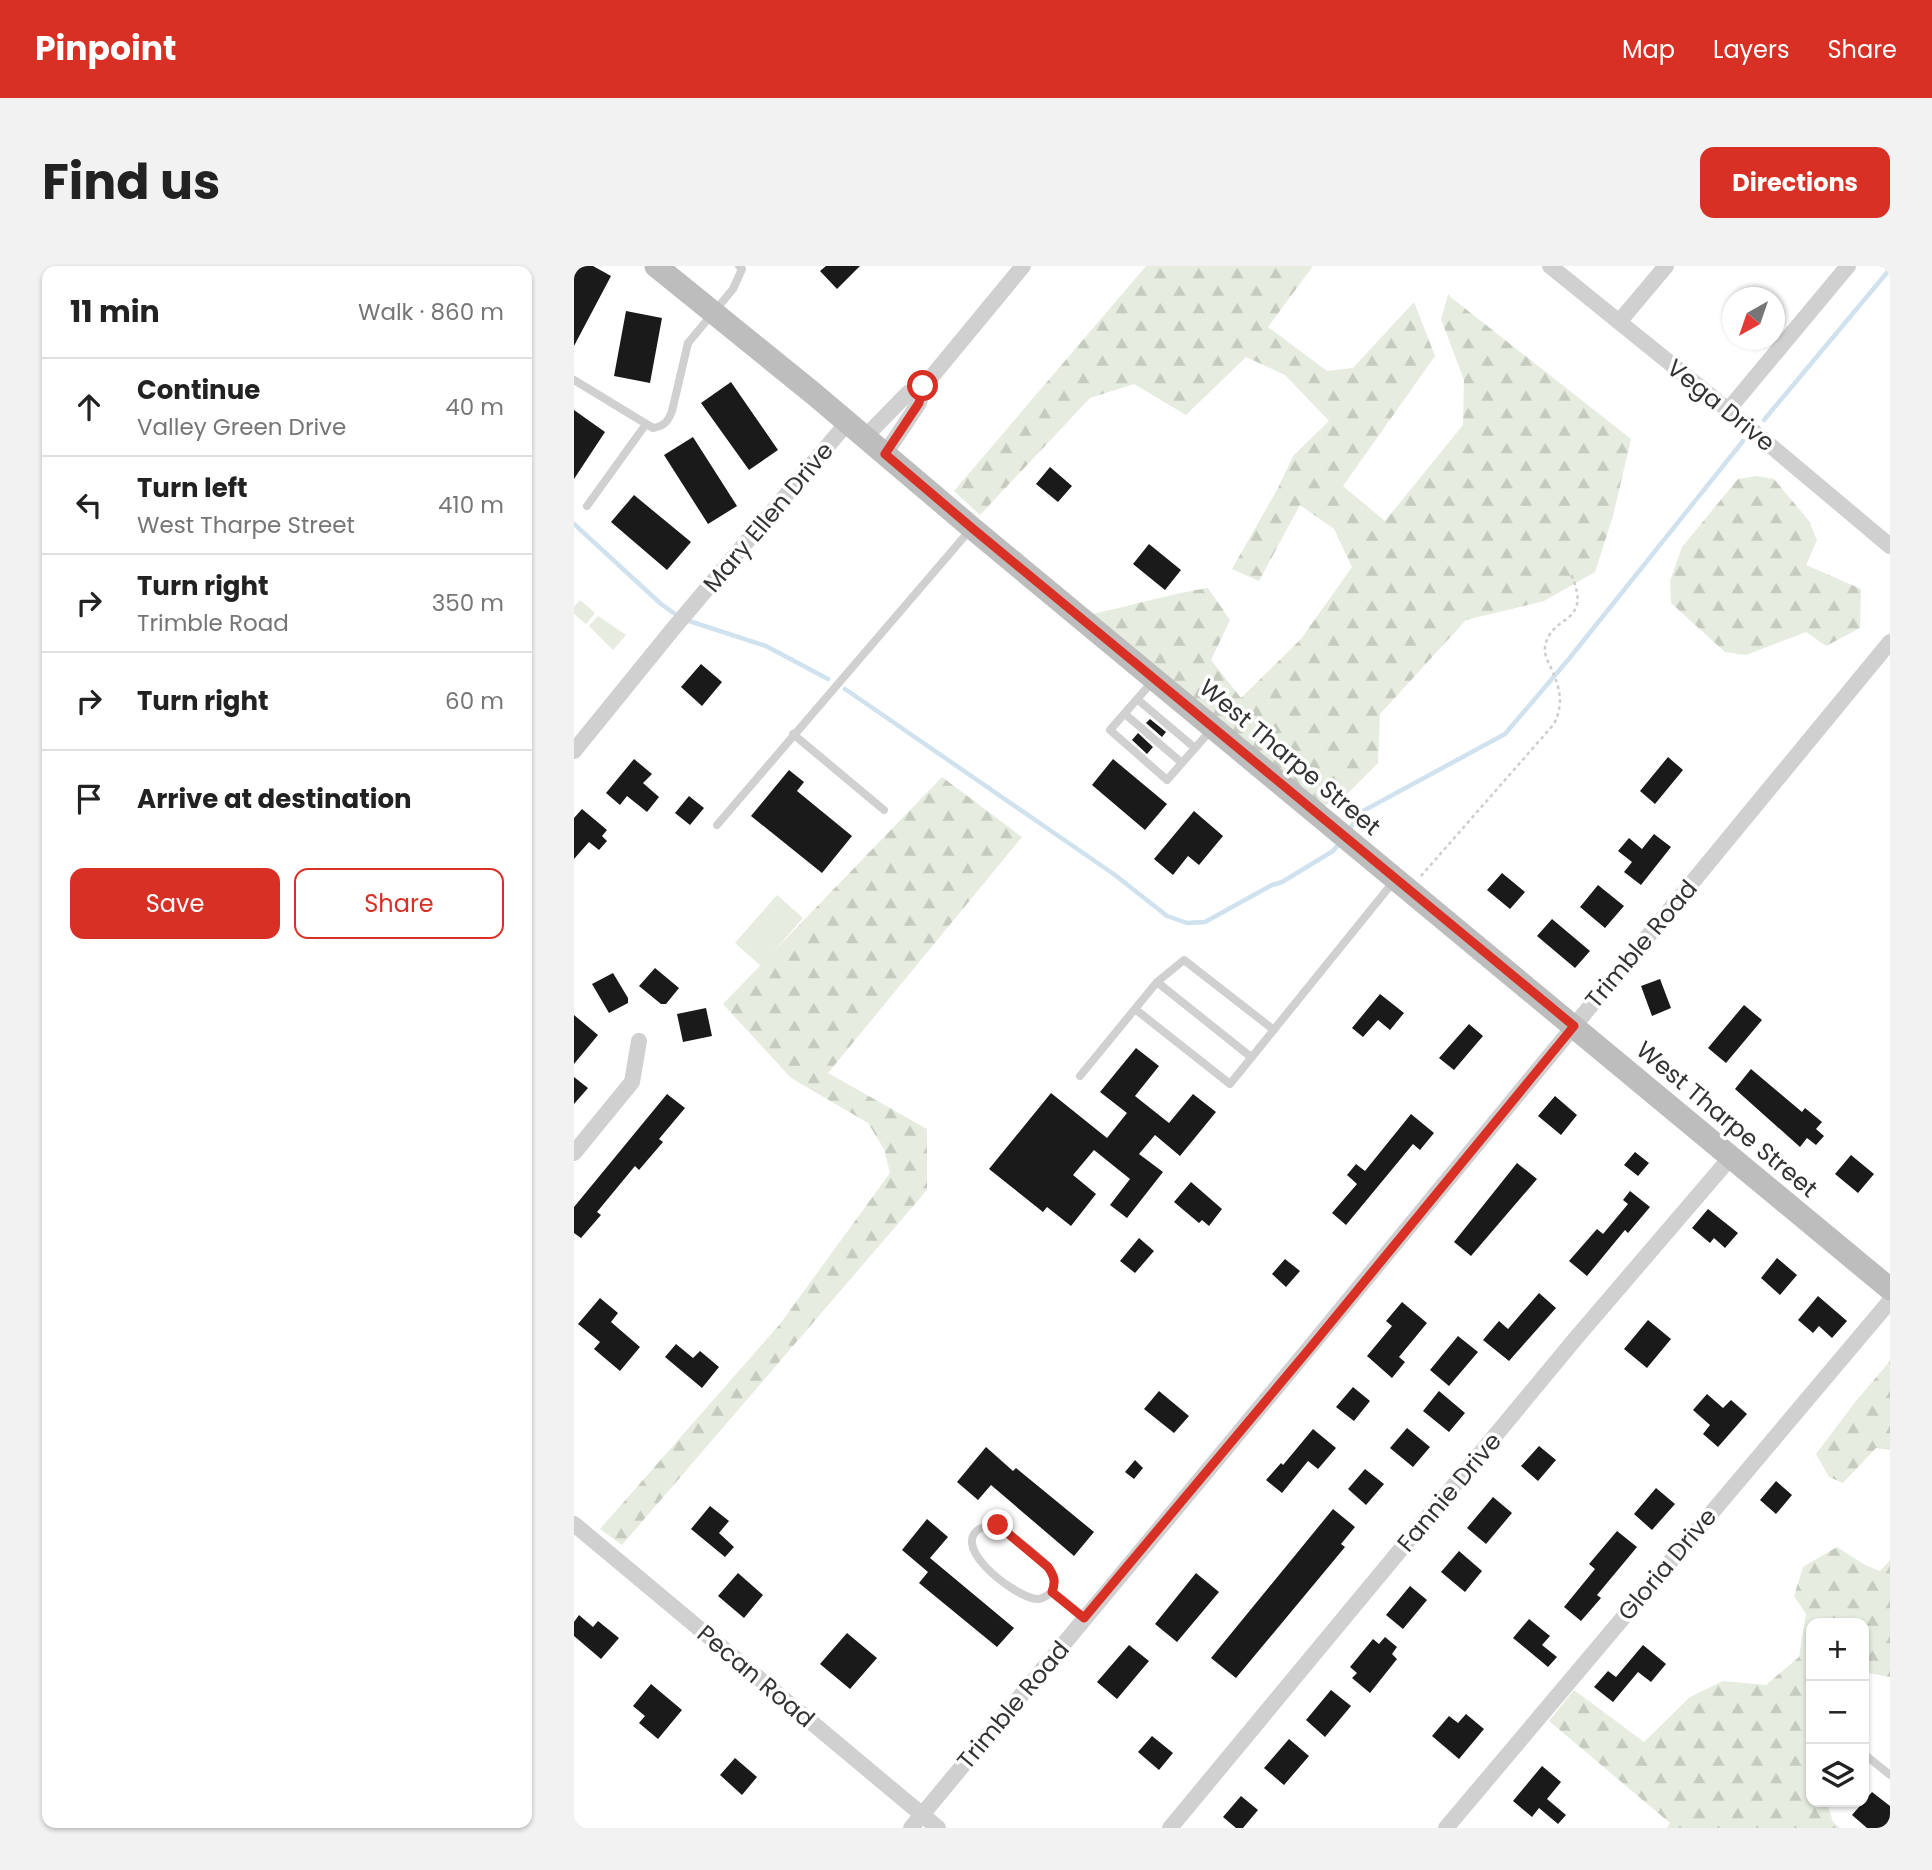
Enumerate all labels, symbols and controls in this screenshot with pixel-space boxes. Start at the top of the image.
text: Pinpoint [35,25,176,72]
text: Map [1622,33,1675,66]
text: Layers [1713,33,1789,66]
text: Share [1827,33,1897,66]
button: Directions [1700,147,1890,218]
text: Find us [42,148,220,216]
north arrow [1722,287,1785,350]
text: 11 min [70,290,160,333]
text: Walk · 860 m [358,296,504,328]
street label: Vega Drive [1660,351,1782,459]
route start [907,370,938,401]
text: Continue [137,372,260,408]
icon: ahead [70,388,108,426]
text: 40 m [445,391,504,423]
text: Valley Green Drive [137,411,346,443]
street label: Mary Ellen Drive [695,435,841,599]
text: Turn left [137,470,248,506]
icon: left [70,486,108,524]
text: 410 m [438,489,504,521]
text: West Tharpe Street [137,509,355,541]
text: Turn right [137,568,269,604]
icon: right [70,584,108,622]
text: 350 m [432,587,504,619]
text: Trimble Road [137,607,289,639]
street label: West Tharpe Street [1192,671,1388,843]
icon: right [70,682,108,720]
text: Turn right [137,683,269,719]
text: 60 m [445,685,504,717]
icon: arrive [70,780,108,818]
text: Arrive at destination [137,781,412,817]
button: Save [70,868,280,939]
button: Share [294,868,504,939]
street label: Trimble Road [1577,873,1705,1015]
street label: West Tharpe Street [1629,1033,1825,1205]
street label: Fannie Drive [1389,1425,1509,1559]
street label: Gloria Drive [1610,1501,1724,1627]
route end [982,1509,1013,1540]
street label: Pecan Road [690,1617,822,1735]
map controls [1806,1618,1869,1807]
button: + [1806,1618,1869,1681]
street label: Trimble Road [949,1634,1077,1776]
button: − [1806,1681,1869,1744]
button: layers [1806,1744,1869,1807]

